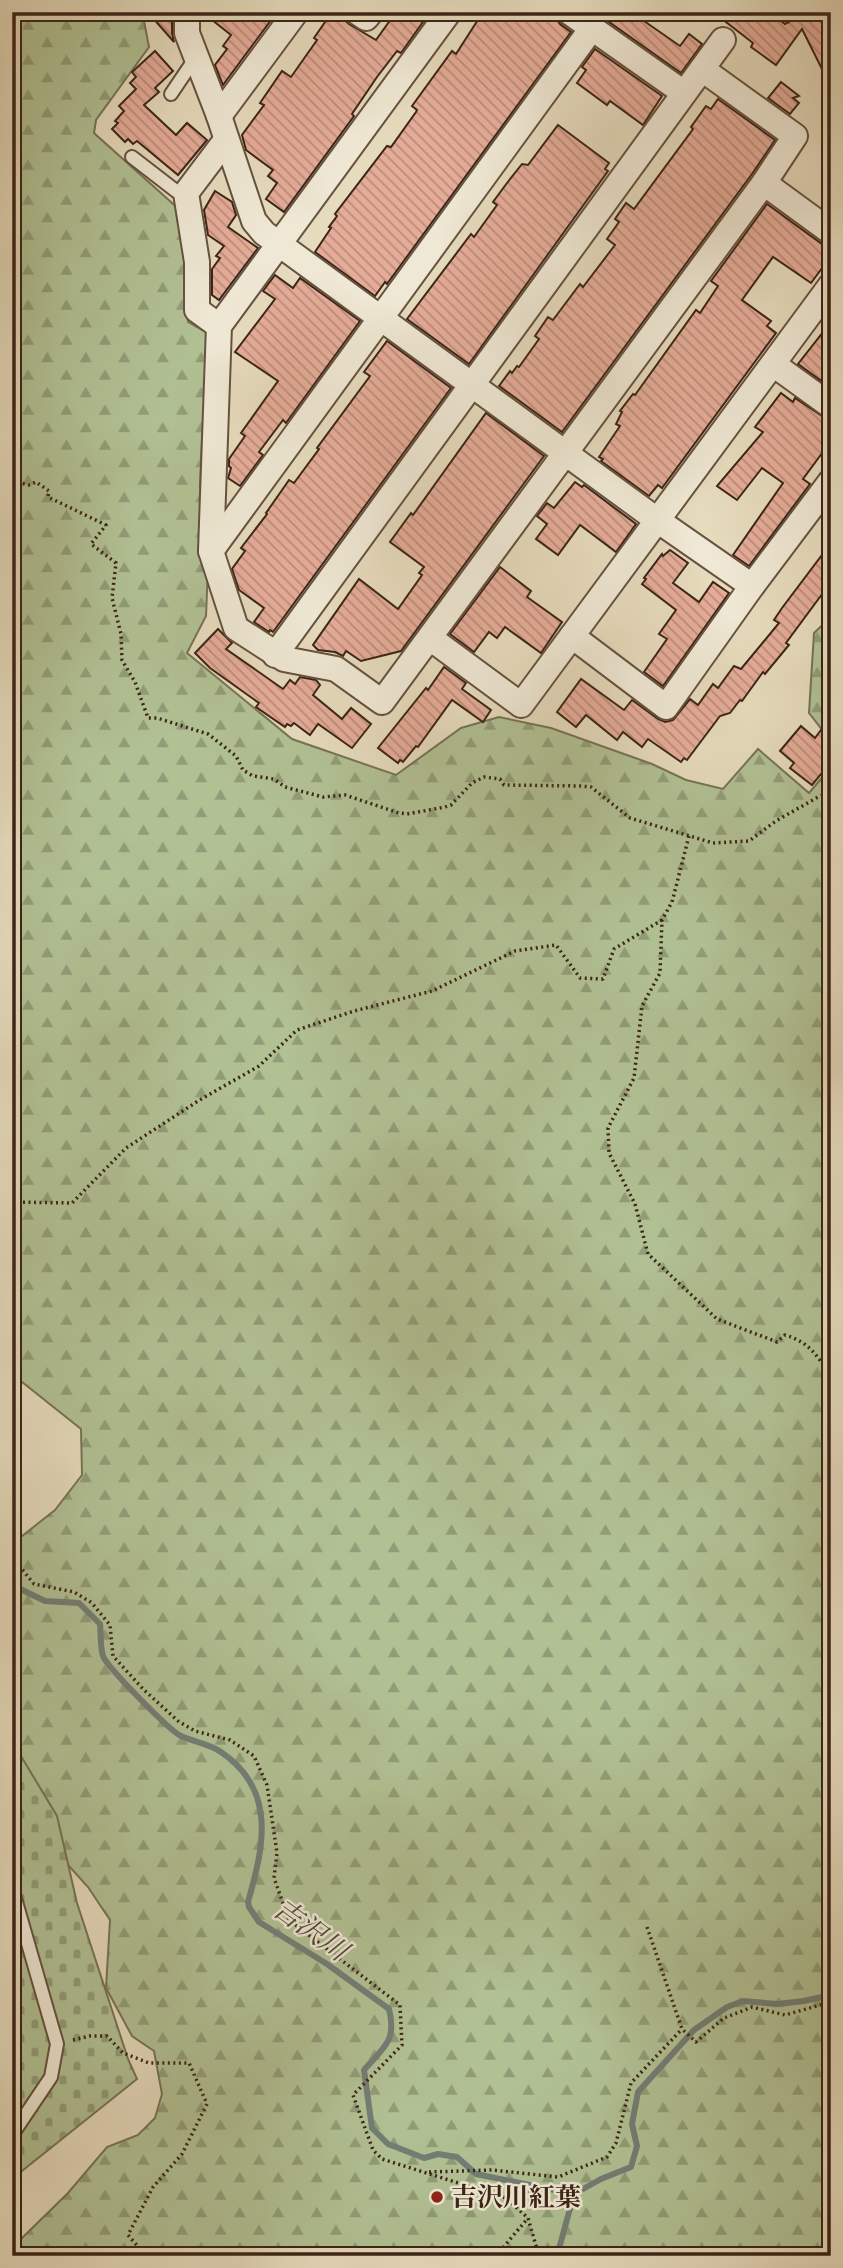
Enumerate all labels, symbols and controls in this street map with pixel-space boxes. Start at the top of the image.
water label: 吉沢川 [266,1891,357,1970]
place label: 吉沢川紅葉 [451,2181,581,2213]
marker: 吉沢川紅葉 [429,2189,445,2205]

